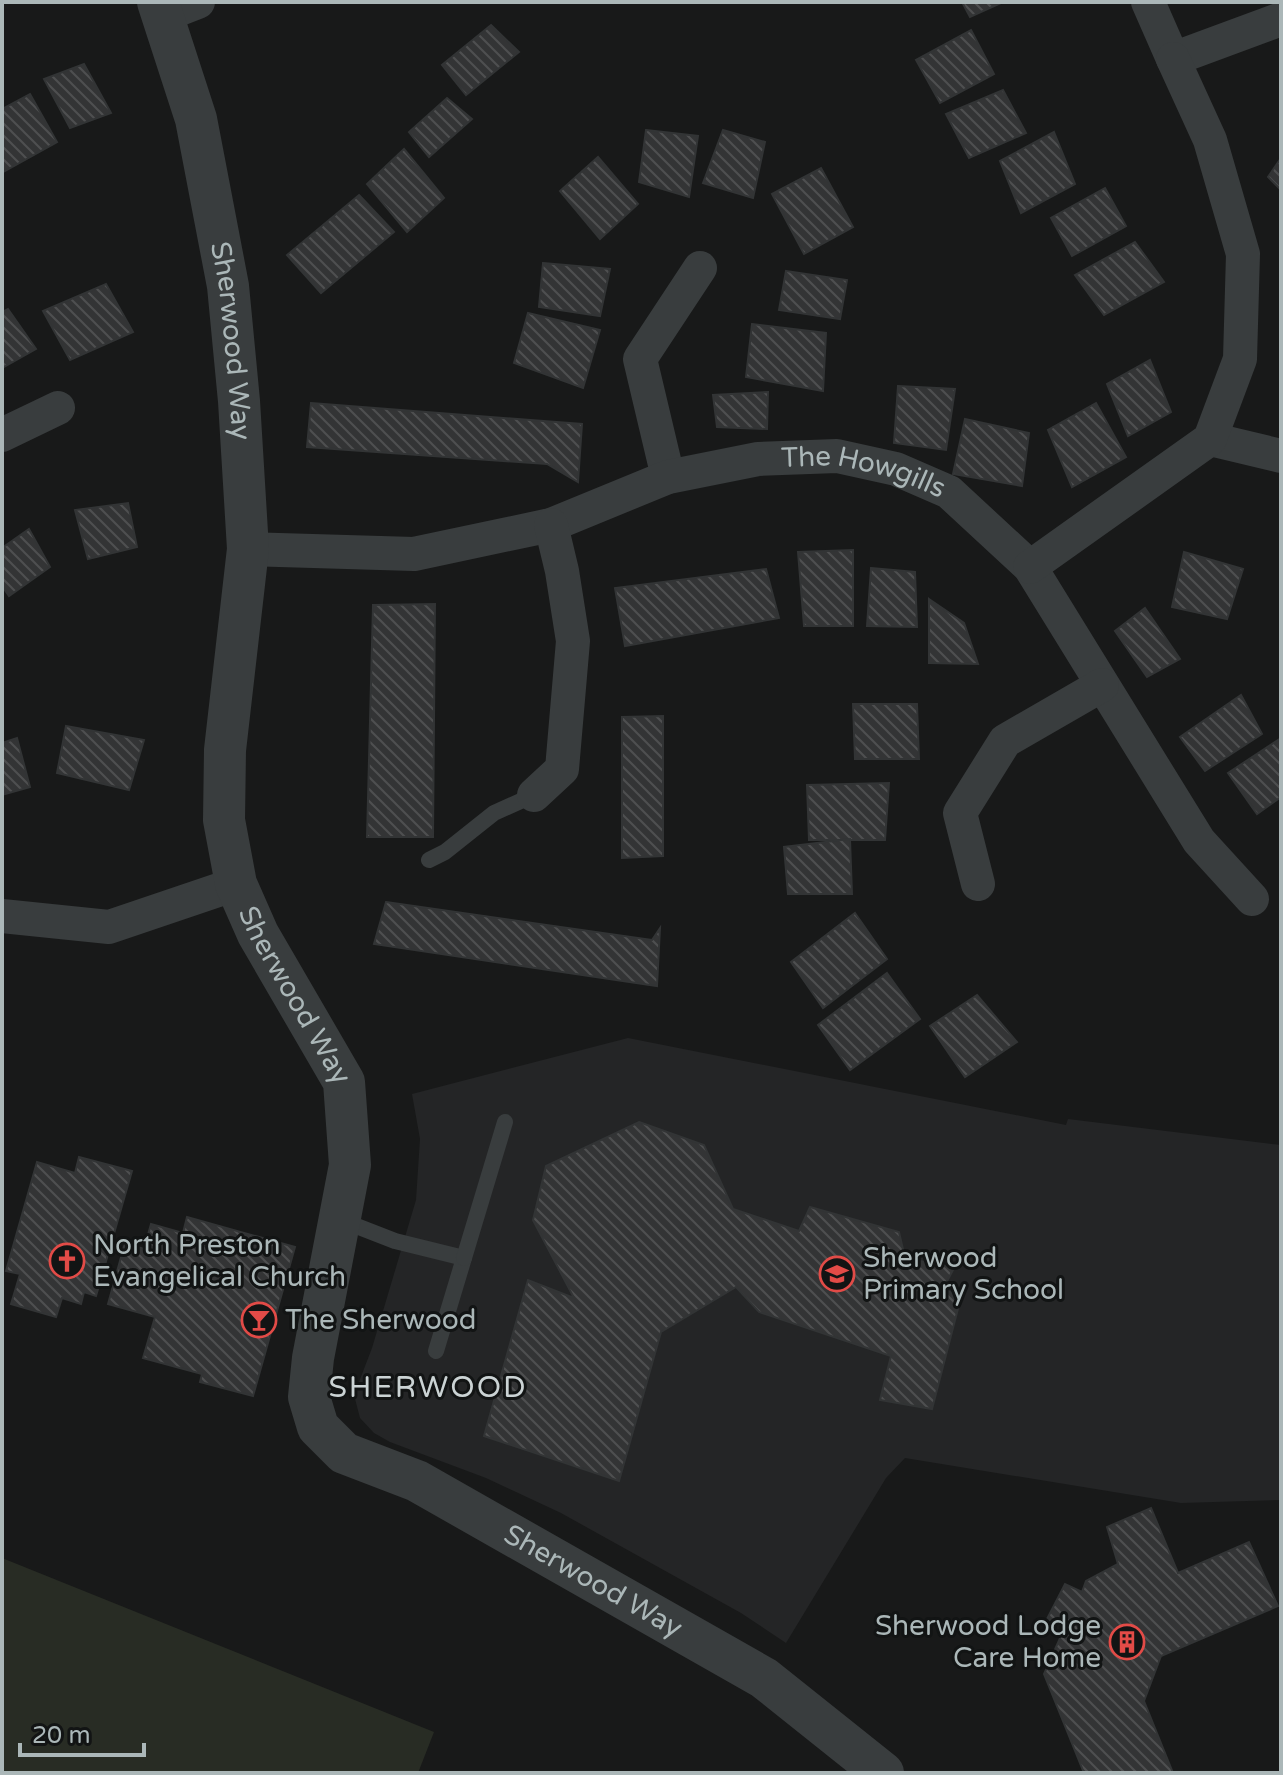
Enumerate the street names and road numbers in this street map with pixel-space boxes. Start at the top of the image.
street label: Sherwood Way [203,239,258,441]
street label: The Howgills [781,439,951,506]
street label: Sherwood Way [231,901,359,1090]
street label: Sherwood Way [498,1517,688,1645]

